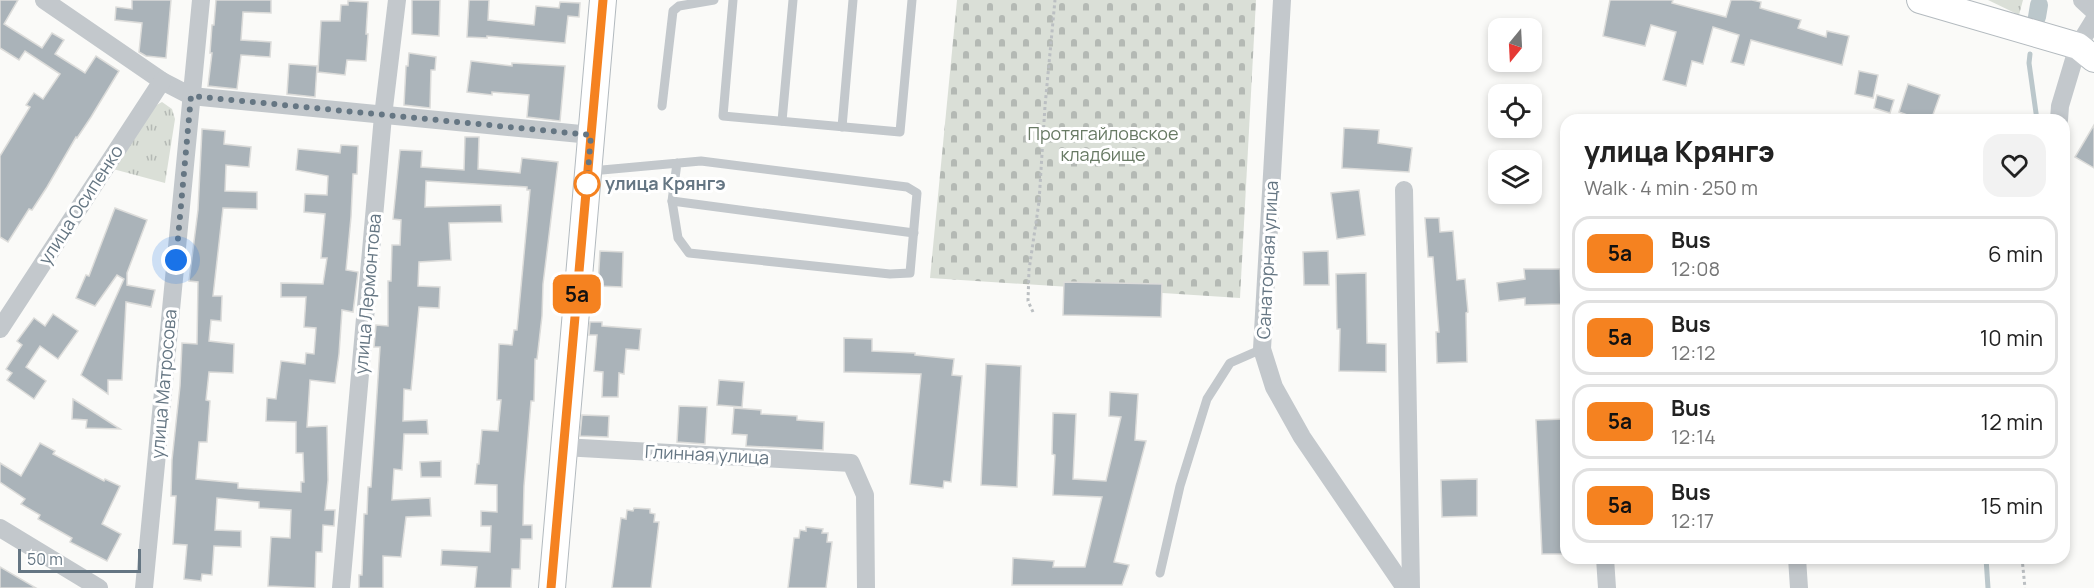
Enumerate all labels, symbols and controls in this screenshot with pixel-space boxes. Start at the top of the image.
north arrow [1488,18,1542,72]
map controls [1488,18,1542,204]
button: locate [1488,84,1542,138]
park label: Протягайловское кладбище [1028,121,1179,166]
text: улица Крянгэ [1584,132,1775,170]
button: heart [1983,134,2046,197]
street label: улица Осипенко [32,140,128,269]
button: layers [1488,150,1542,204]
marker: улица Крянгэ [574,171,600,197]
place label: улица Крянгэ [605,171,726,195]
text: Walk · 4 min · 250 m [1584,174,1758,201]
street label: Санаторная улица [1251,180,1283,340]
street label: улица Лермонтова [348,213,386,375]
text: Bus [1671,225,1711,255]
text: 5а [1608,239,1632,267]
text: 6 min [1988,239,2043,269]
your location [161,245,191,275]
text: 12:08 [1671,255,1720,282]
line badge: 5а [550,274,604,314]
text: 5а [565,280,589,308]
street label: улица Матросова [145,308,181,460]
text: Bus [1671,309,1711,339]
text: 5а [1608,323,1632,351]
text: 10 min [1980,323,2043,353]
text: 12:12 [1671,339,1715,366]
text: Bus [1671,393,1711,423]
text: 5а [1608,407,1632,435]
text: 12 min [1981,407,2043,437]
text: 12:14 [1671,423,1716,450]
street label: Глинная улица [644,439,770,469]
text: Bus [1671,477,1711,507]
text: 5а [1608,491,1632,519]
text: 15 min [1980,491,2043,521]
text: 12:17 [1671,507,1714,534]
scale bar [18,546,141,574]
text: 50 m [27,548,63,570]

